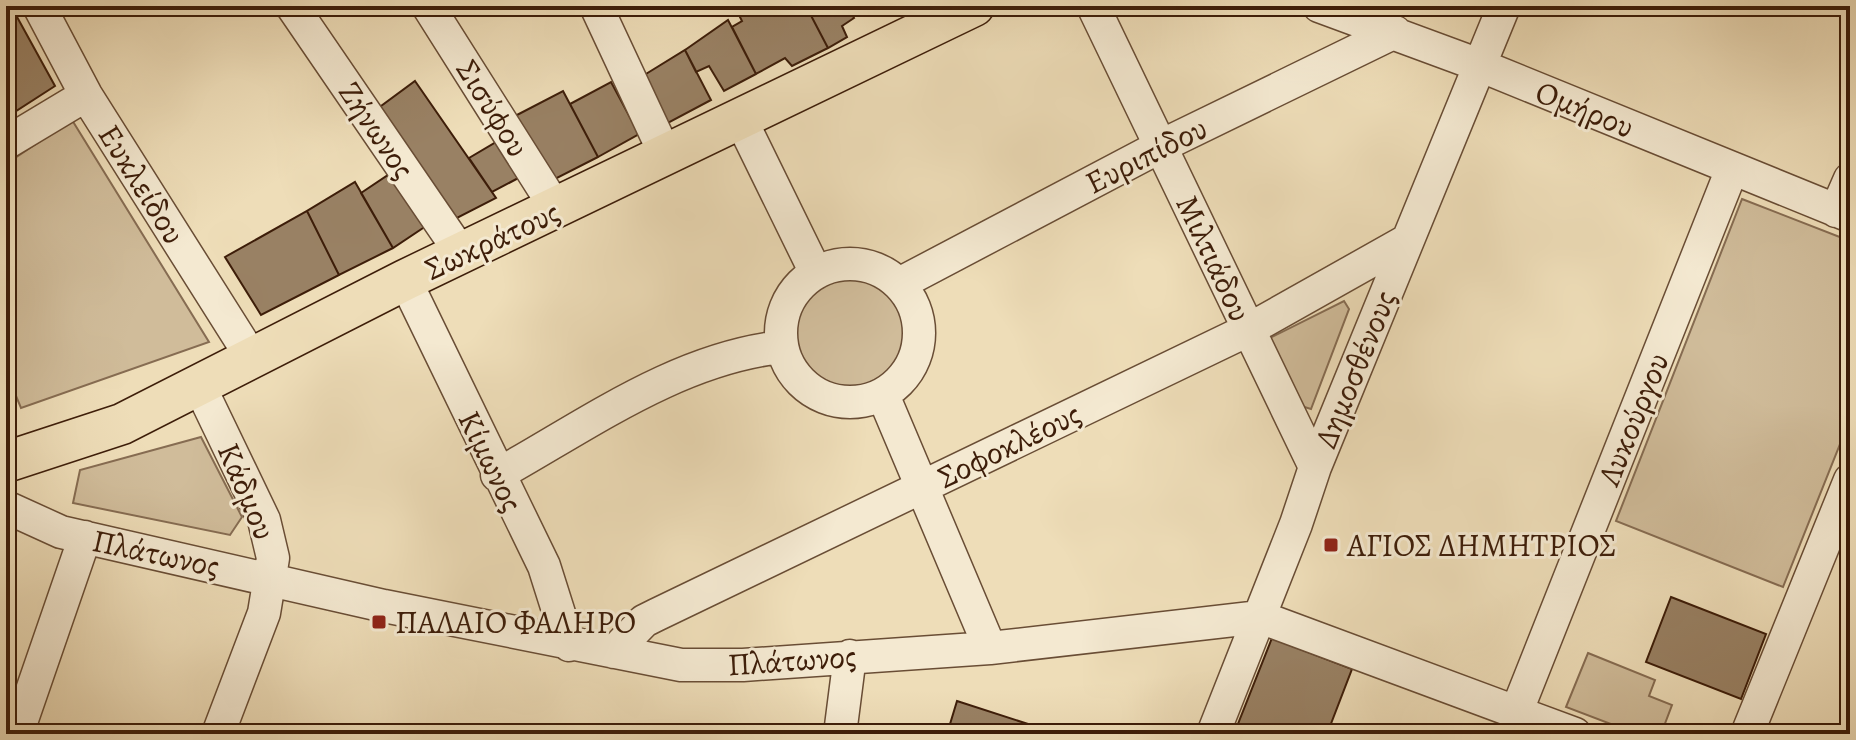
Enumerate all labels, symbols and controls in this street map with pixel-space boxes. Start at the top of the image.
street label: Σισύφου [446,51,540,165]
street label: Ομήρου [1529,69,1641,149]
street label: Ζήνωνος [328,73,426,187]
street label: Ευριπίδου [1078,106,1214,204]
street label: Ευκλείδου [88,116,196,252]
street label: Μιλτιάδου [1166,188,1262,328]
street label: Σωκράτους [417,190,567,290]
street label: Δημοσθένους [1303,284,1407,454]
street label: Λυκούργου [1586,346,1679,493]
street label: Σοφοκλέους [930,391,1088,499]
street label: Κίμωνος [448,403,534,519]
street label: Κάδμου [207,436,287,546]
street label: Πλάτωνος [88,518,224,588]
place label: ΑΓΙΟΣ ΔΗΜΗΤΡΙΟΣ [1346,523,1617,567]
marker: ΑΓΙΟΣ ΔΗΜΗΤΡΙΟΣ [1322,536,1340,554]
place label: ΠΑΛΑΙΟ ΦΑΛΗΡΟ [395,600,636,644]
marker: ΠΑΛΑΙΟ ΦΑΛΗΡΟ [370,613,388,631]
street label: Πλάτωνος [726,634,858,686]

